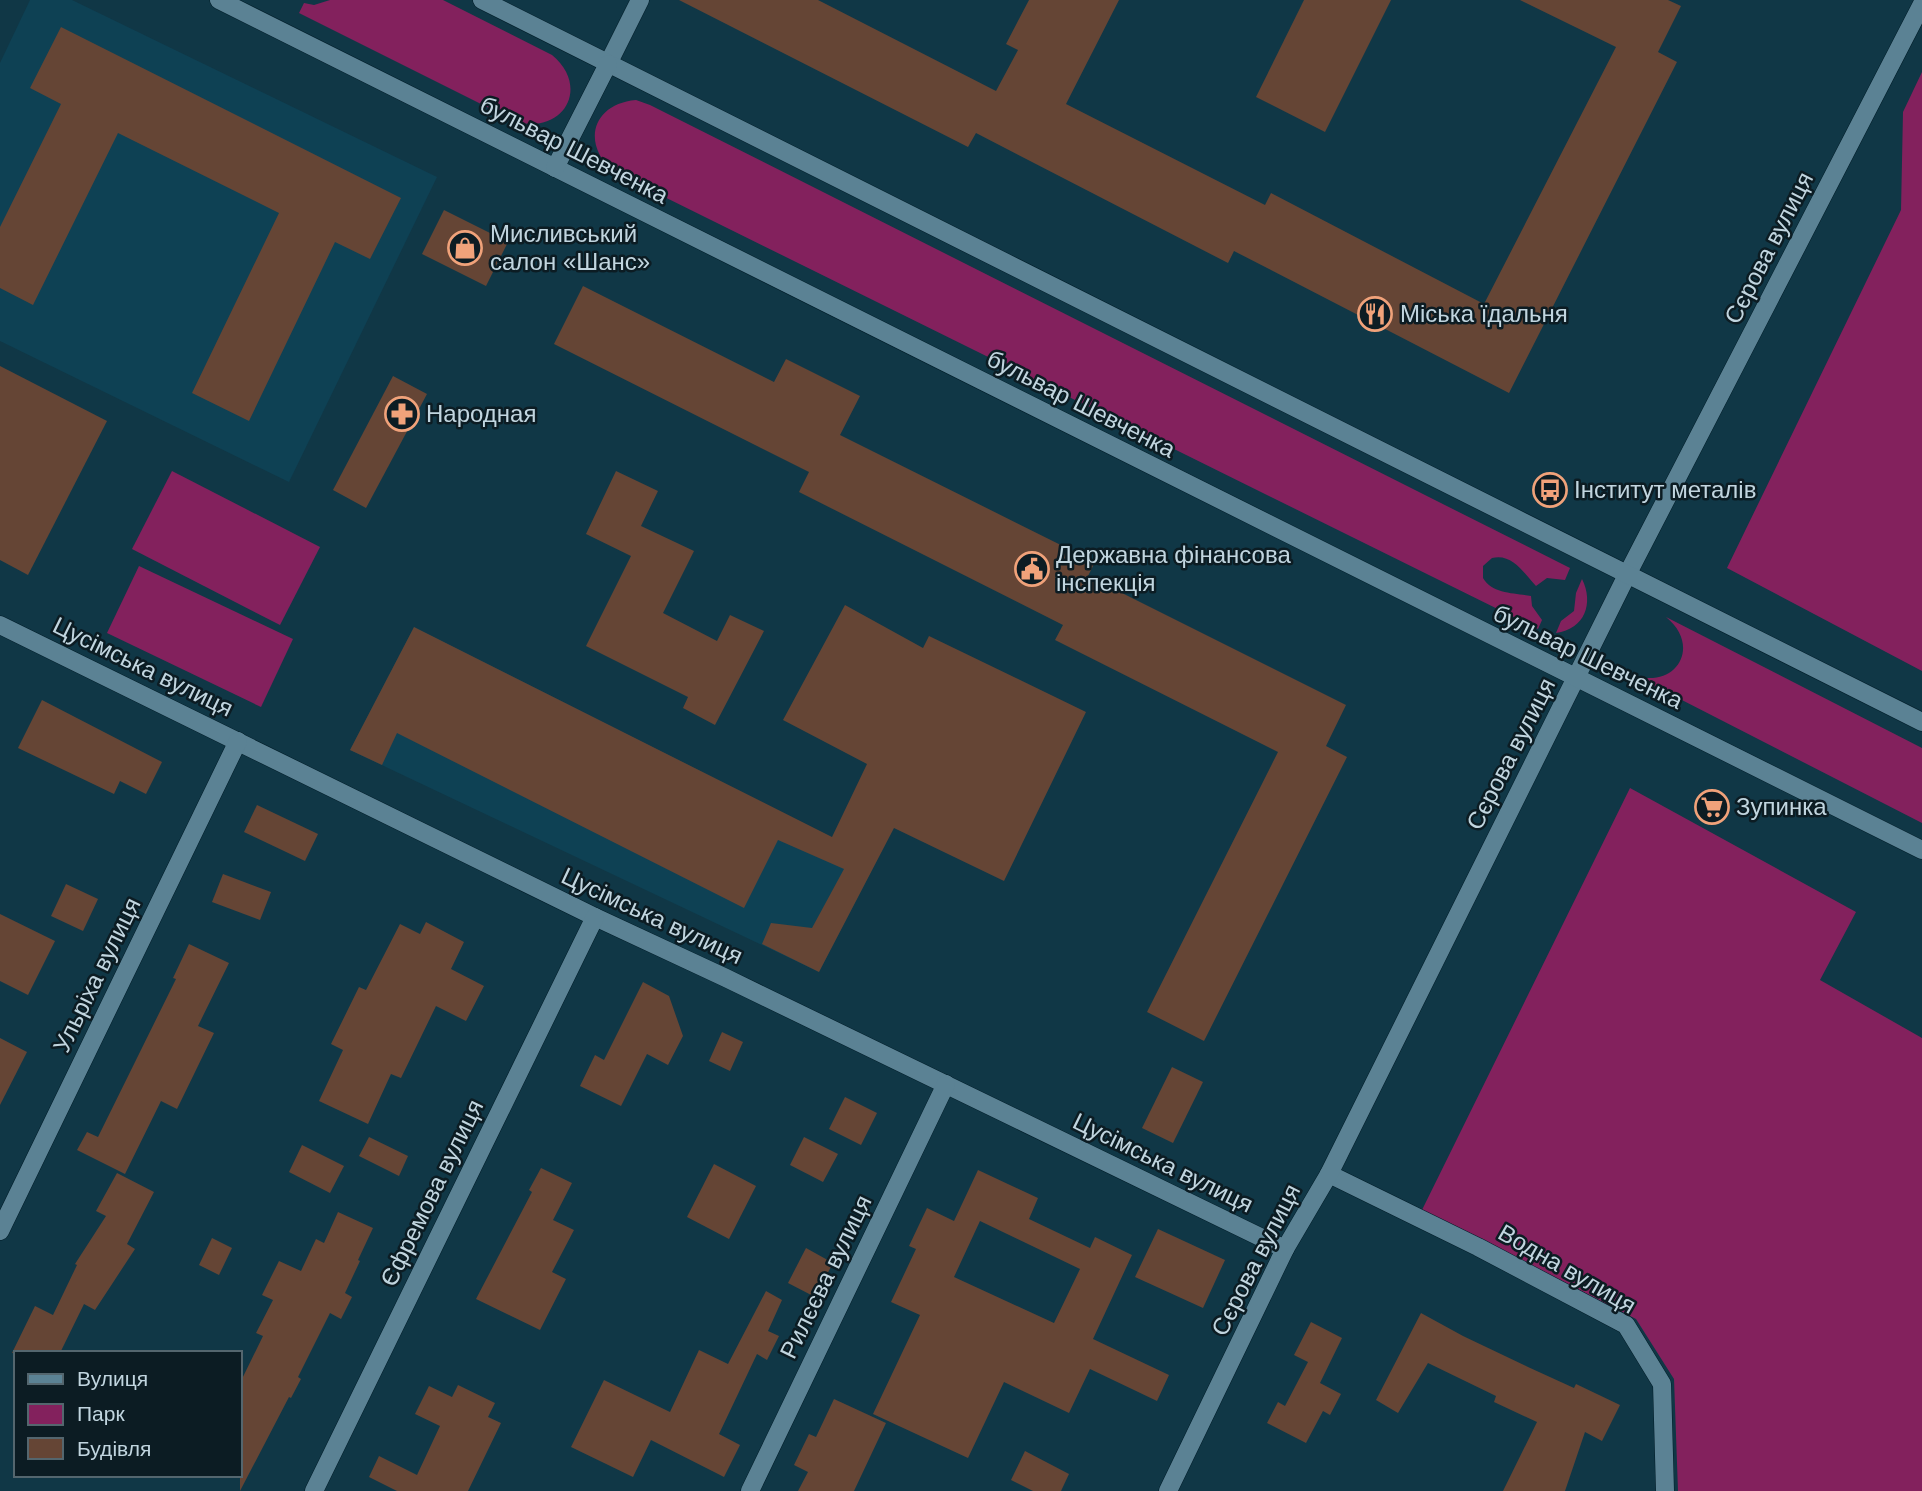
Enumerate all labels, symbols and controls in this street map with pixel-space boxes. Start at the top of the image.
street label: бульвар Шевченка [476,90,673,209]
street label: Сєрова вулиця [1719,167,1818,328]
place label: Мисливський салон «Шанс» [490,220,650,275]
shop icon: Мисливський салон «Шанс» [446,229,484,267]
restaurant icon: Міська їдальня [1356,295,1394,333]
place label: Міська їдальня [1400,300,1568,327]
street label: бульвар Шевченка [983,344,1180,463]
pharmacy icon: Народная [383,395,421,433]
place label: Народная [426,400,536,427]
bus stop icon: Інститут металів [1531,471,1569,509]
place label: Інститут металів [1574,476,1756,503]
place label: Державна фінансова інспекція [1056,541,1291,596]
public building icon: Державна фінансова інспекція [1013,550,1051,588]
street label: бульвар Шевченка [1489,599,1688,714]
street label: Цусімська вулиця [49,611,238,722]
street label: Сєрова вулиця [1461,673,1560,834]
supermarket icon: Зупинка [1693,788,1731,826]
place label: Зупинка [1736,793,1827,820]
street label: Цусімська вулиця [557,862,747,969]
street label: Ульріха вулиця [48,893,146,1056]
street label: Єфремова вулиця [375,1095,488,1290]
street label: Цусімська вулиця [1069,1107,1258,1218]
street label: Сєрова вулиця [1206,1179,1305,1340]
street label: Рилєєва вулиця [774,1191,877,1363]
street label: Водна вулиця [1494,1218,1641,1319]
legend [14,1351,242,1477]
text: Вулиця [77,1367,148,1390]
text: Парк [77,1402,125,1425]
text: Будівля [77,1437,151,1460]

